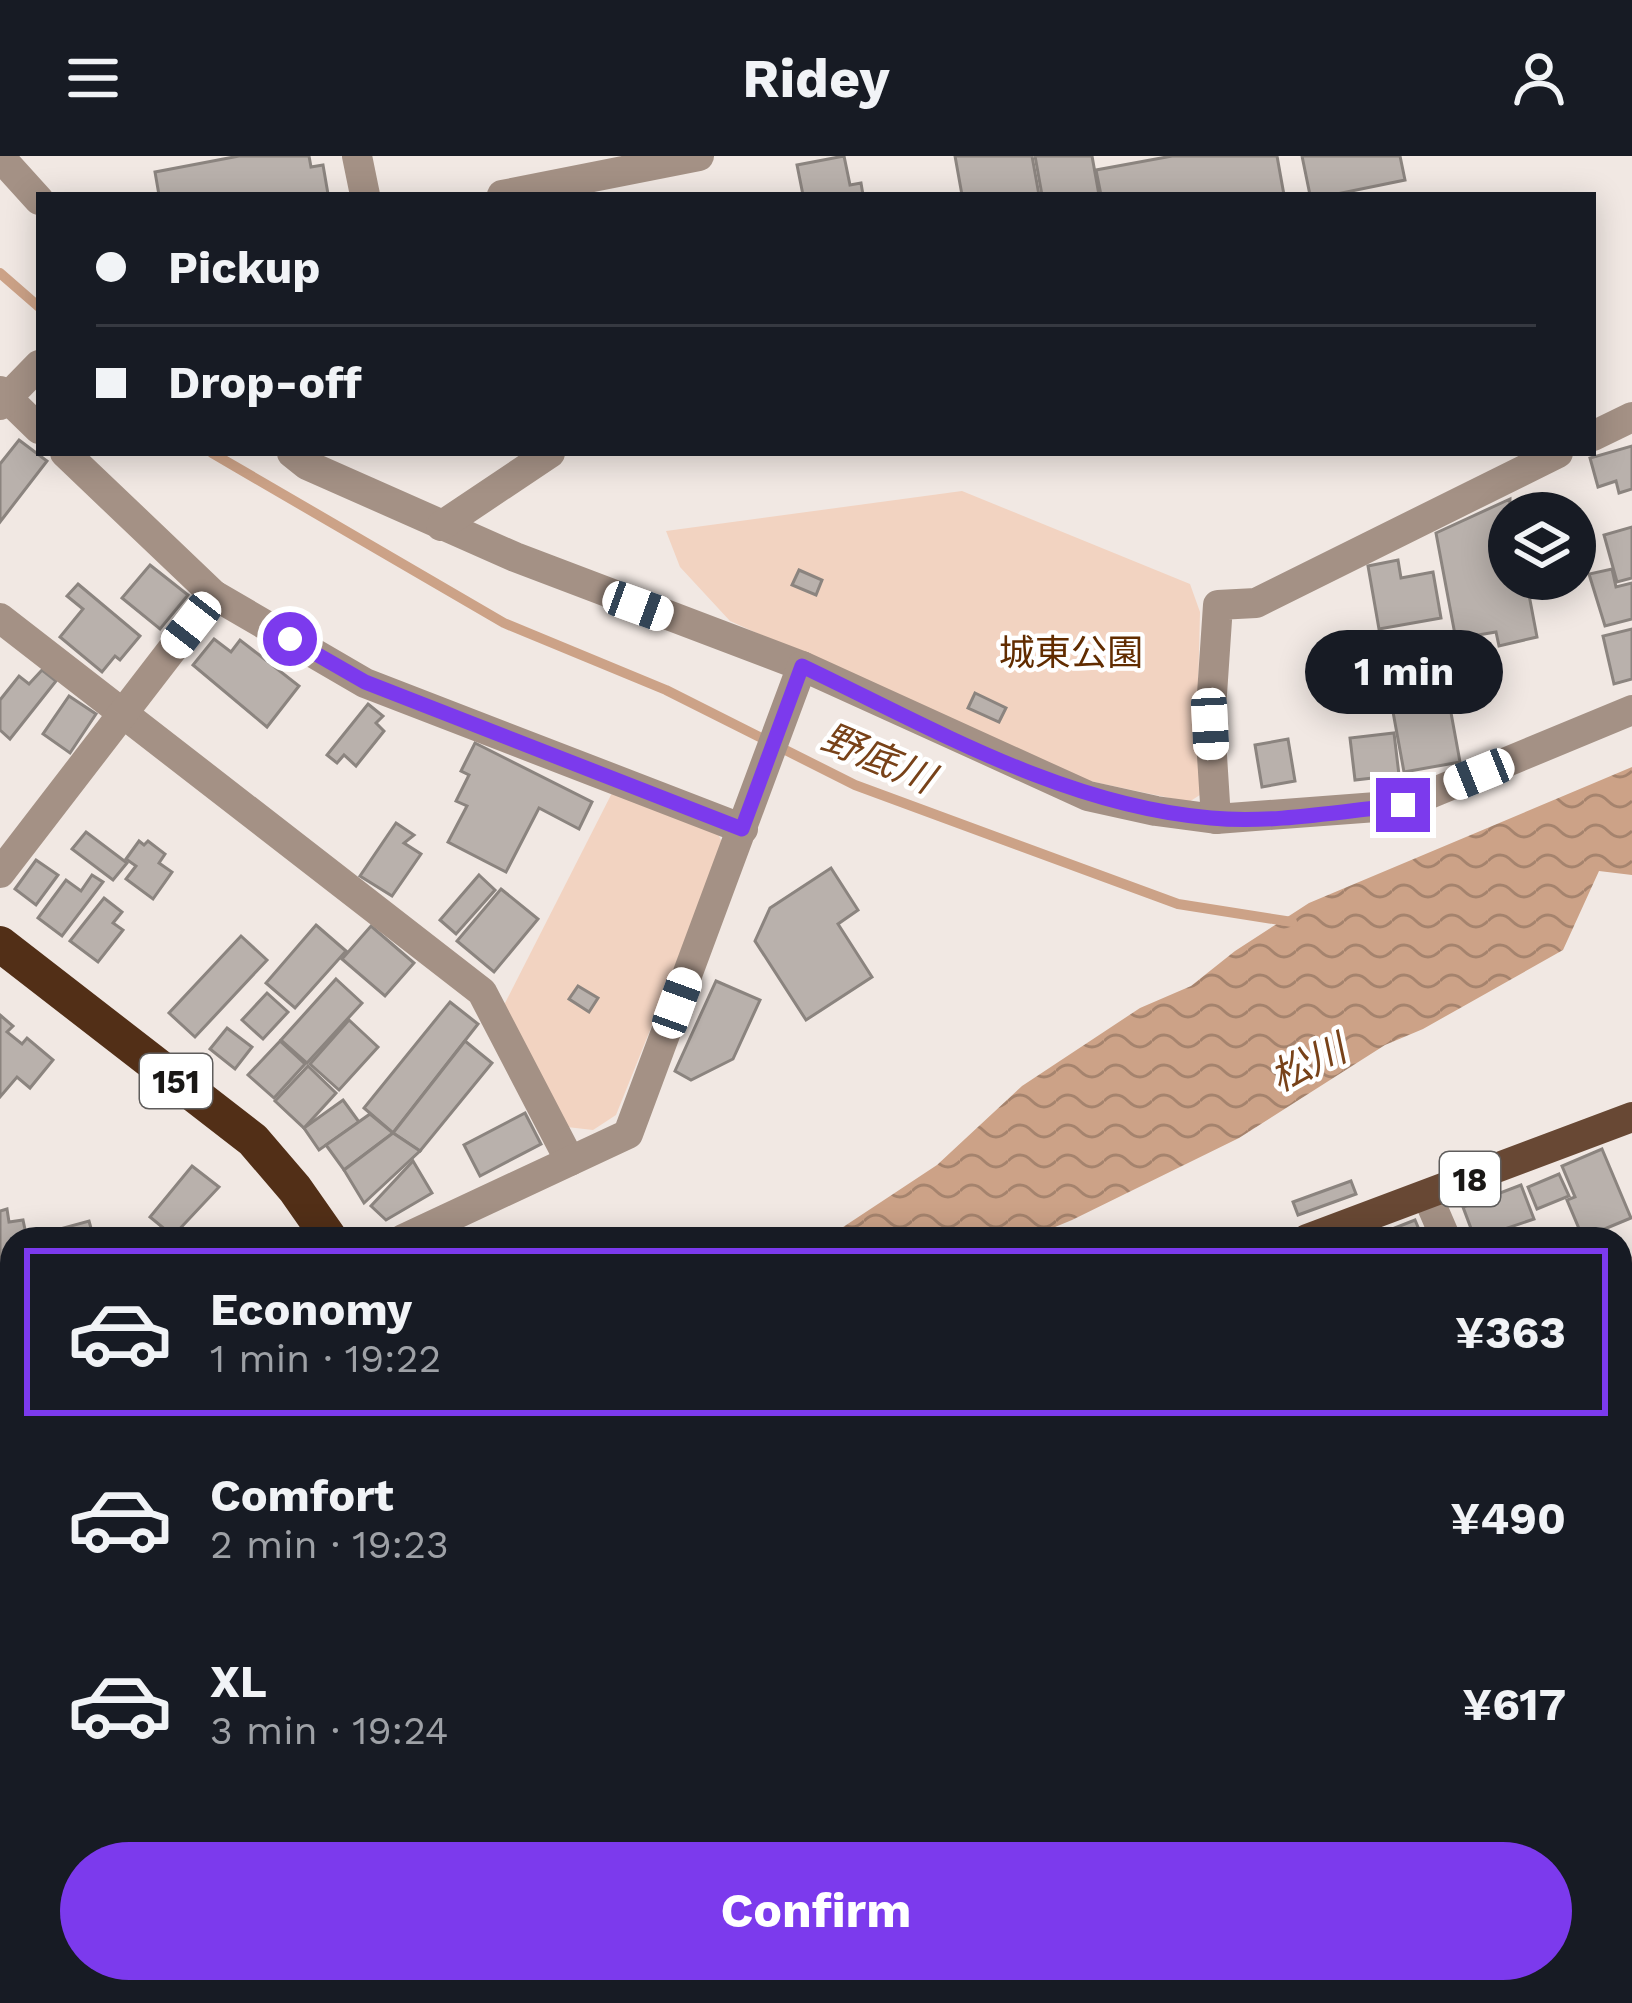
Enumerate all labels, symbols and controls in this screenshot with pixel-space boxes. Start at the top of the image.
icon: menu [60,45,126,111]
icon: person [1506,45,1572,111]
text: Ridey [742,47,890,110]
text: Pickup [168,241,320,294]
text: Drop-off [168,356,362,409]
map controls [1488,492,1596,600]
button: layers [1488,492,1596,600]
car [598,577,678,635]
car [155,586,227,664]
route start [263,612,317,666]
callout: 1 min [1304,631,1502,715]
park label: 城東公園 [999,632,1143,674]
text: 1 min [1354,649,1454,694]
car [1190,687,1230,761]
water label: 野底川 [815,714,944,803]
car [1439,744,1519,804]
route end [1376,778,1430,832]
car [648,963,706,1043]
water label: 松川 [1263,1024,1357,1100]
road number: 151 [140,1054,212,1108]
road number: 18 [1440,1152,1500,1206]
icon: car [66,1278,174,1386]
text: Economy [210,1283,412,1336]
text: ¥363 [1455,1306,1566,1359]
text: 1 min · 19:22 [210,1336,441,1381]
icon: car [66,1464,174,1572]
text: Comfort [210,1469,394,1522]
text: ¥490 [1450,1492,1566,1545]
text: 2 min · 19:23 [210,1522,449,1567]
icon: car [66,1650,174,1758]
text: XL [210,1655,267,1708]
text: ¥617 [1462,1678,1566,1731]
text: 3 min · 19:24 [210,1708,449,1753]
button: Confirm [60,1842,1572,1980]

